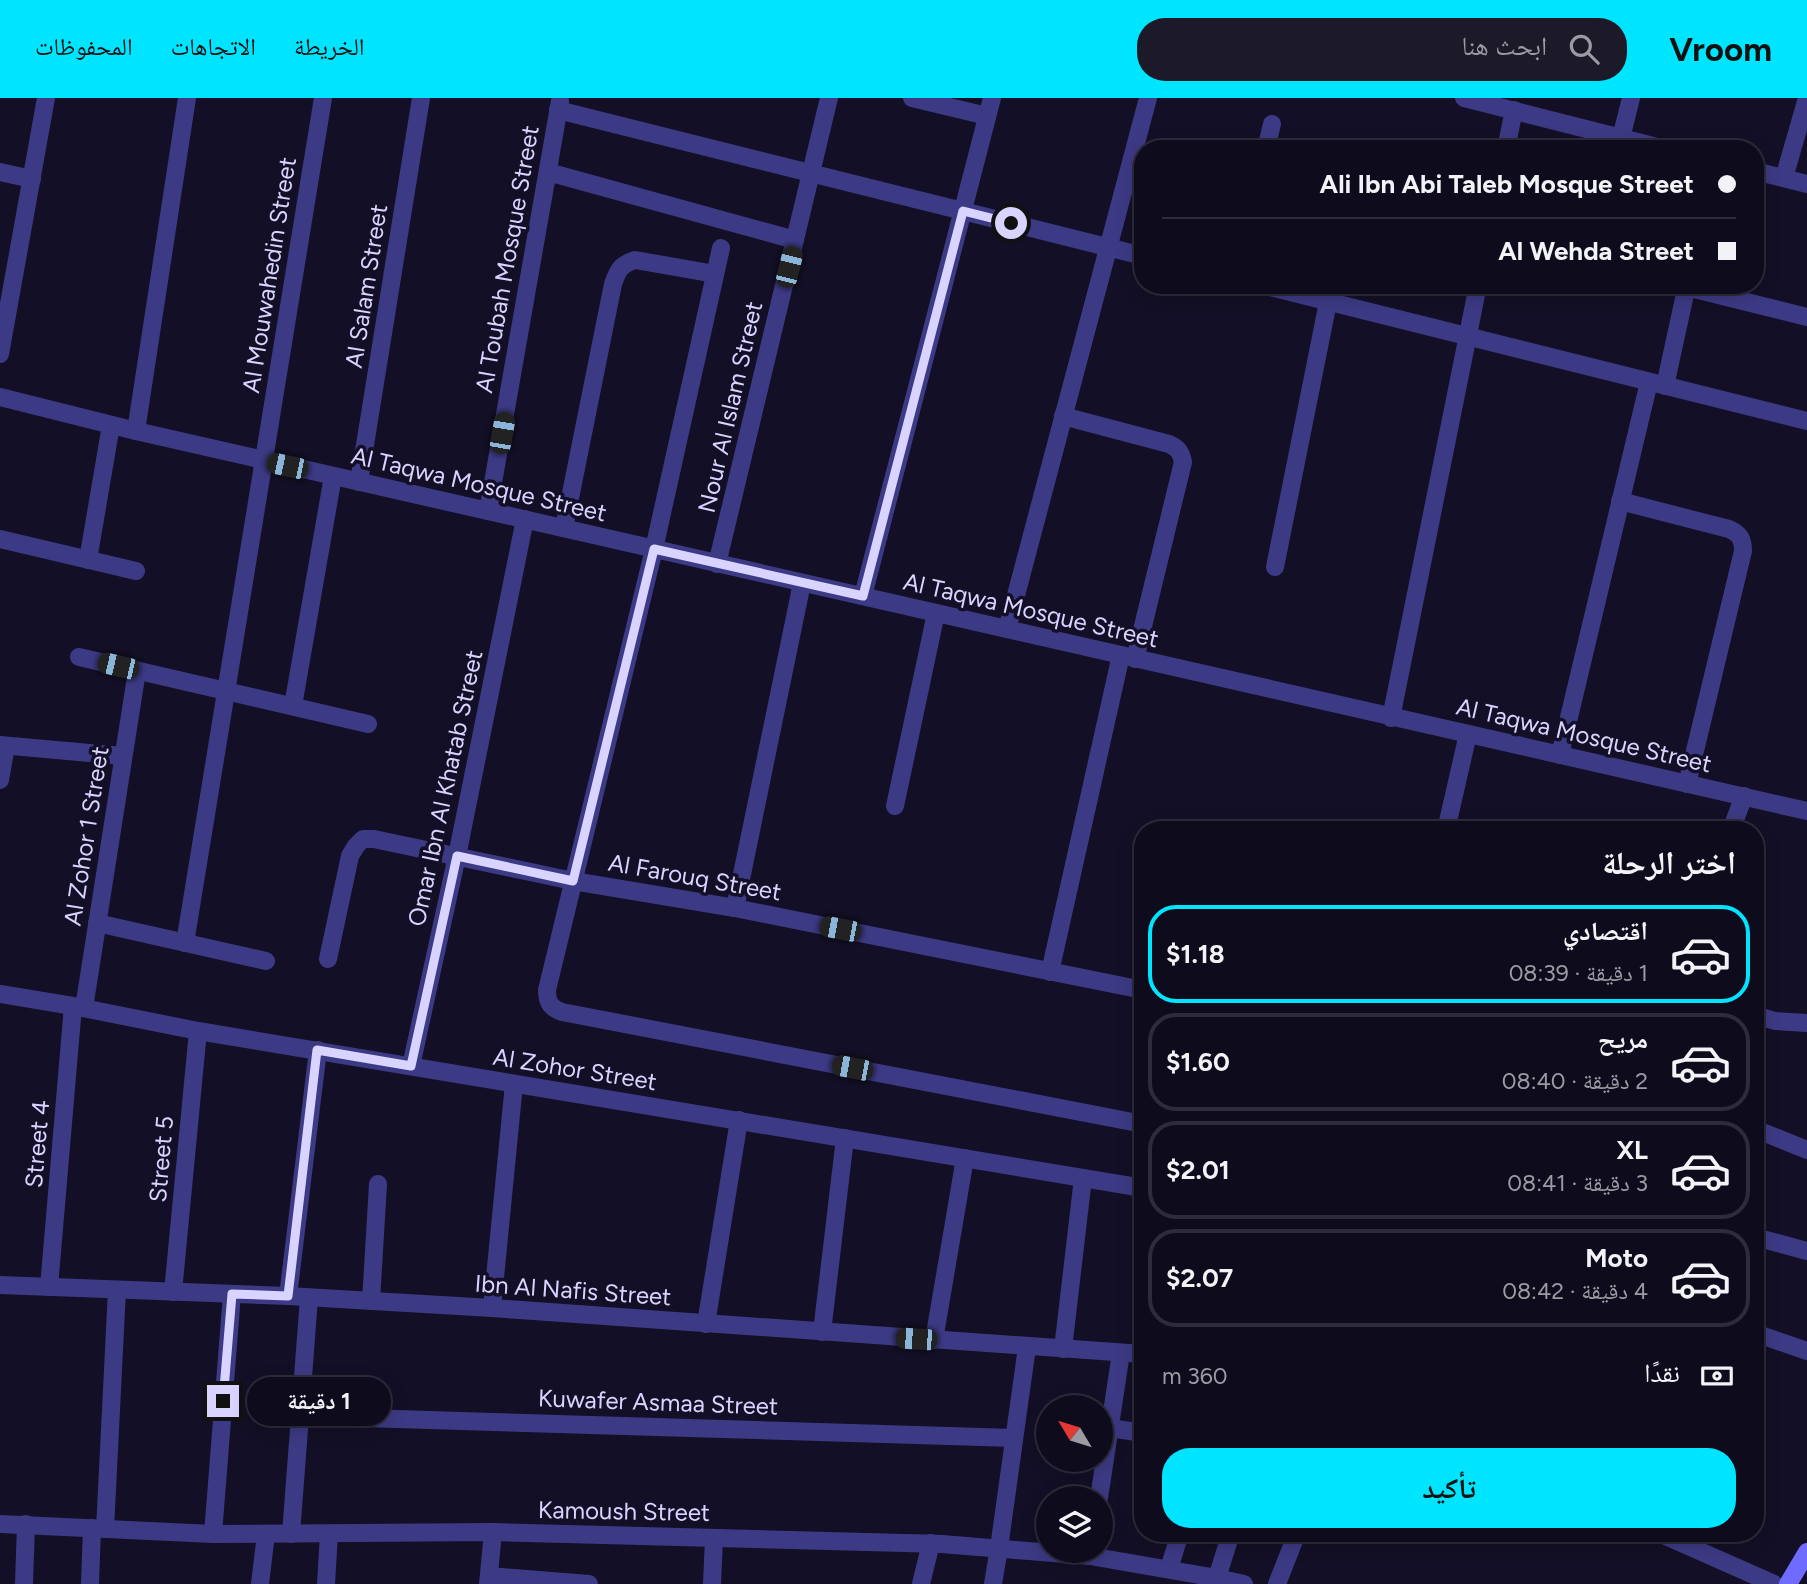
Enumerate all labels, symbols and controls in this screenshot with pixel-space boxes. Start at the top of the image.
search box [1137,18,1627,81]
text: ابحث هنا [1461,30,1547,62]
icon: search [1565,30,1603,68]
text: Vroom [1669,30,1772,69]
text: المحفوظات [35,32,133,61]
text: الاتجاهات [171,32,256,61]
text: الخريطة [294,32,365,61]
street label: Al Toubah Mosque Street [469,123,545,395]
street label: Al Mouwahedin Street [236,155,302,395]
text: Ali Ibn Abi Taleb Mosque Street [1320,168,1694,200]
street label: Al Salam Street [339,202,393,370]
route start [995,207,1027,239]
text: Al Wehda Street [1498,235,1694,267]
car [774,244,805,290]
street label: Nour Al Islam Street [692,298,768,516]
car [489,410,516,456]
street label: Al Taqwa Mosque Street [349,441,609,527]
car [265,451,310,481]
street label: Al Taqwa Mosque Street [901,567,1161,653]
street label: Omar Ibn Al Khatab Street [402,647,488,929]
car [96,651,141,681]
street label: Al Taqwa Mosque Street [1454,692,1714,778]
street label: Al Zohor 1 Street [58,744,114,928]
text: اختر الرحلة [1602,844,1736,882]
street label: Al Farouq Street [606,848,784,906]
car [818,915,863,943]
text: اقتصادي [1563,915,1648,947]
icon: car [1669,923,1732,986]
text: $1.18 [1166,938,1225,970]
text: 1 دقيقة · 08:39 [1509,959,1648,987]
text: مريح [1598,1023,1648,1055]
icon: car [1669,1031,1732,1094]
street label: Al Zohor Street [491,1042,659,1096]
text: $1.60 [1166,1046,1230,1078]
car [830,1054,875,1082]
text: 2 دقيقة · 08:40 [1502,1067,1648,1095]
street label: Street 4 [19,1099,55,1189]
street label: Street 5 [143,1114,179,1204]
text: XL [1616,1134,1648,1166]
icon: car [1669,1139,1732,1202]
text: $2.01 [1166,1154,1230,1186]
text: 3 دقيقة · 08:41 [1507,1169,1648,1197]
text: Moto [1585,1242,1648,1274]
icon: car [1669,1247,1732,1310]
text: $2.07 [1166,1262,1233,1294]
street label: Ibn Al Nafis Street [474,1269,672,1311]
text: 4 دقيقة · 08:42 [1502,1277,1648,1305]
car [895,1327,938,1351]
text: نقدًا [1644,1357,1680,1389]
icon: cash [1698,1357,1736,1395]
text: 360 m [1162,1362,1228,1390]
callout: 1 دقيقة [248,1376,391,1426]
street label: Kuwafer Asmaa Street [537,1383,779,1421]
route end [207,1385,239,1417]
text: 1 دقيقة [287,1387,351,1415]
north arrow [1036,1395,1113,1472]
map controls [1036,1395,1113,1563]
button: تأكيد [1162,1448,1736,1528]
button: layers [1036,1486,1113,1563]
street label: Kamoush Street [538,1495,710,1527]

